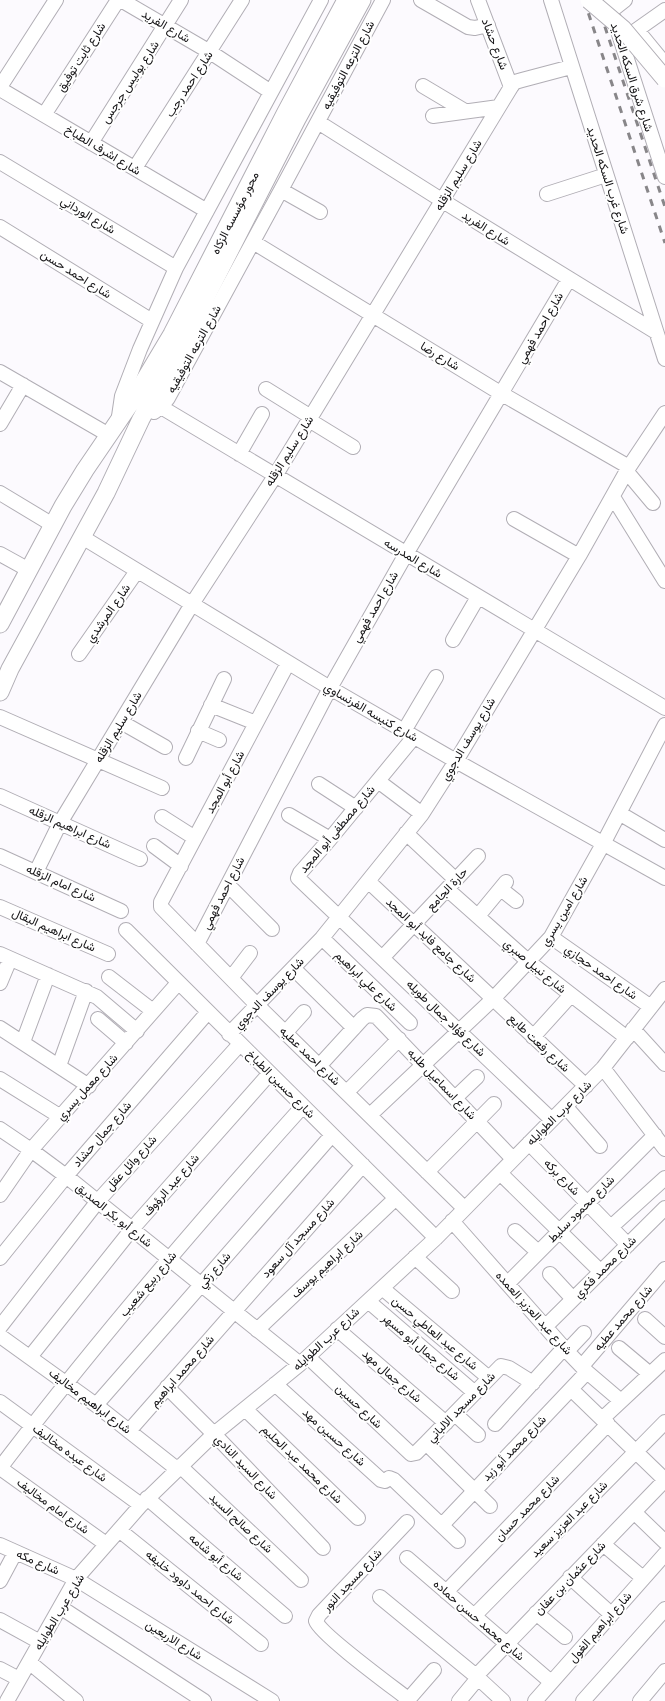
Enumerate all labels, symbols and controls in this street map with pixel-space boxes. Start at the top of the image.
street label: شارع الفريد [138,6,193,47]
street label: شارع حشاد [477,16,512,72]
street label: شارع الترعه التوفيقيه [318,18,379,113]
street label: شارع ثابت توفيق [53,19,110,95]
street label: شارع شرق السكه الحديد [606,20,657,134]
street label: شارع بوليس جرجس [97,38,164,127]
street label: شارع احمد رجب [162,48,217,121]
street label: شارع اشرف الطباخ [62,121,144,180]
street label: شارع غرب السكه الحديد [582,124,633,236]
street label: شارع سليم الزقله [430,136,486,214]
street label: محور مؤسسه الزكاه [207,169,263,257]
street label: شارع الورداني [57,192,118,239]
street label: شارع الفريد [458,207,513,250]
street label: شارع احمد حسن [37,246,114,303]
street label: شارع احمد فهمي [513,289,569,368]
street label: شارع الترعه التوفيقيه [163,302,226,396]
street label: شارع رضا [417,338,463,375]
street label: شارع سليم الزقله [261,413,318,490]
street label: شارع المدرسه [380,534,445,583]
street label: شارع احمد فهمي [348,568,404,647]
street label: شارع المرشدي [82,581,136,647]
street label: شارع كنيسه الفرنساوي [320,679,421,747]
street label: شارع سليم الزقله [90,688,146,766]
street label: شارع يوسف الدجوي [437,694,501,785]
street label: شارع أبو المجد [202,748,249,817]
street label: شارع مصطفى أبو المجد [295,782,379,877]
street label: شارع ابراهيم الزقله [26,802,114,853]
street label: شارع احمد فهمي [198,854,250,933]
street label: شارع امام الزقله [23,861,98,906]
street label: حارة الجامع [423,864,472,915]
street label: شارع امين يسري [537,873,593,950]
street label: شارع جامع فايد أبو المجد [382,894,480,987]
street label: شارع ابراهيم البقال [9,904,98,957]
street label: شارع نبيل صبري [499,935,570,998]
street label: شارع احمد حجازي [560,941,641,1005]
street label: شارع علي ابراهيم [330,947,401,1016]
street label: شارع يوسف الدجوي [230,954,309,1034]
street label: شارع فؤاد جمال طويله [402,976,489,1061]
street label: شارع رفعت طايع [504,1010,573,1076]
street label: شارع احمد عطيه [275,1023,344,1090]
street label: شارع اسماعيل طلبه [403,1045,480,1124]
street label: شارع حسين الطباخ [243,1046,319,1122]
street label: شارع معمل يسري [53,1050,123,1125]
street label: شارع عرب الطوايله [523,1077,596,1150]
street label: شارع جمال حشاد [69,1098,136,1171]
street label: شارع وائل عقل [102,1132,161,1195]
street label: شارع عبد الرؤوف [139,1150,203,1220]
street label: شارع بركه [540,1155,584,1200]
street label: شارع محمود سليط [544,1172,619,1247]
street label: شارع أبو بكر الصديق [72,1179,156,1252]
street label: شارع مسجد آل سعود [258,1195,339,1282]
street label: شارع ابراهيم يوسف [288,1226,367,1302]
street label: شارع محمد فكري [570,1232,641,1303]
street label: شارع ربيع شعيب [116,1248,181,1321]
street label: شارع زكي [194,1249,236,1293]
street label: شارع عبد العزيز العمده [491,1268,576,1359]
street label: شارع محمد عطيه [590,1282,657,1355]
street label: شارع عبد العاطي حسن [387,1292,481,1375]
street label: شارع عرب الطوايله [289,1304,364,1375]
street label: شارع جمال أبو مسهر [377,1309,463,1385]
street label: شارع محمد ابراهيم [146,1332,219,1411]
street label: شارع جمال مهد [358,1346,425,1407]
street label: شارع ابراهيم مخاليف [45,1365,135,1438]
street label: شارع مسجد الالباني [423,1368,500,1447]
street label: شارع حسين [331,1380,386,1433]
street label: شارع حسين مهد [298,1404,369,1470]
street label: شارع محمد أبو زيد [478,1412,550,1485]
street label: شارع عبده مخاليف [29,1420,111,1486]
street label: شارع محمد عبد الحليم [257,1421,346,1508]
street label: شارع السيد النادي [210,1431,281,1504]
street label: شارع محمد حسان [491,1471,564,1545]
street label: شارع امام مخاليف [13,1474,92,1538]
street label: شارع عبد العزيز سعيد [527,1477,612,1562]
street label: شارع صالح السيد [205,1489,276,1557]
street label: شارع أبو شامه [185,1530,247,1585]
street label: شارع عثمان بن عفان [531,1538,610,1619]
street label: شارع مكه [14,1545,62,1579]
street label: شارع مسجد النور [318,1545,386,1616]
street label: شارع احمد داوود خليفه [142,1546,238,1628]
street label: شارع عرب الطوايله [30,1571,89,1654]
street label: شارع محمد حسن حماده [429,1576,528,1665]
street label: شارع ابراهيم الغول [565,1588,636,1666]
street label: شارع الاربعين [142,1616,205,1665]

